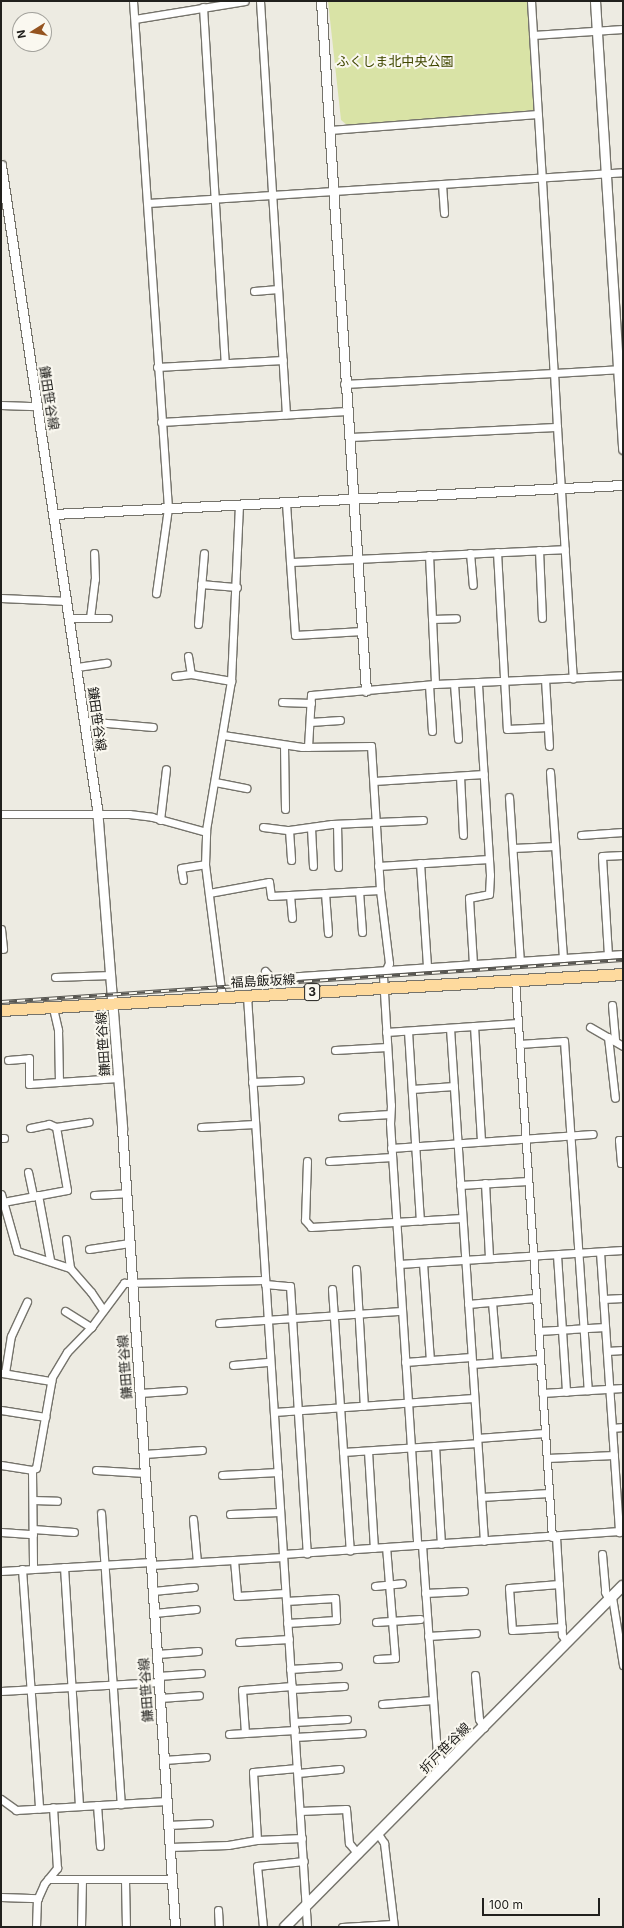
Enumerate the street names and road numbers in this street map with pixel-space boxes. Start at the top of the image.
street label: 鎌田笹谷線 [36,365,62,431]
street label: 鎌田笹谷線 [85,686,109,752]
street label: 福島飯坂線 [230,972,296,990]
road number: 3 [304,982,320,1002]
street label: 鎌田笹谷線 [93,1011,113,1077]
street label: 鎌田笹谷線 [115,1334,135,1400]
street label: 鎌田笹谷線 [136,1657,156,1723]
street label: 折戸笹谷線 [417,1720,473,1776]

